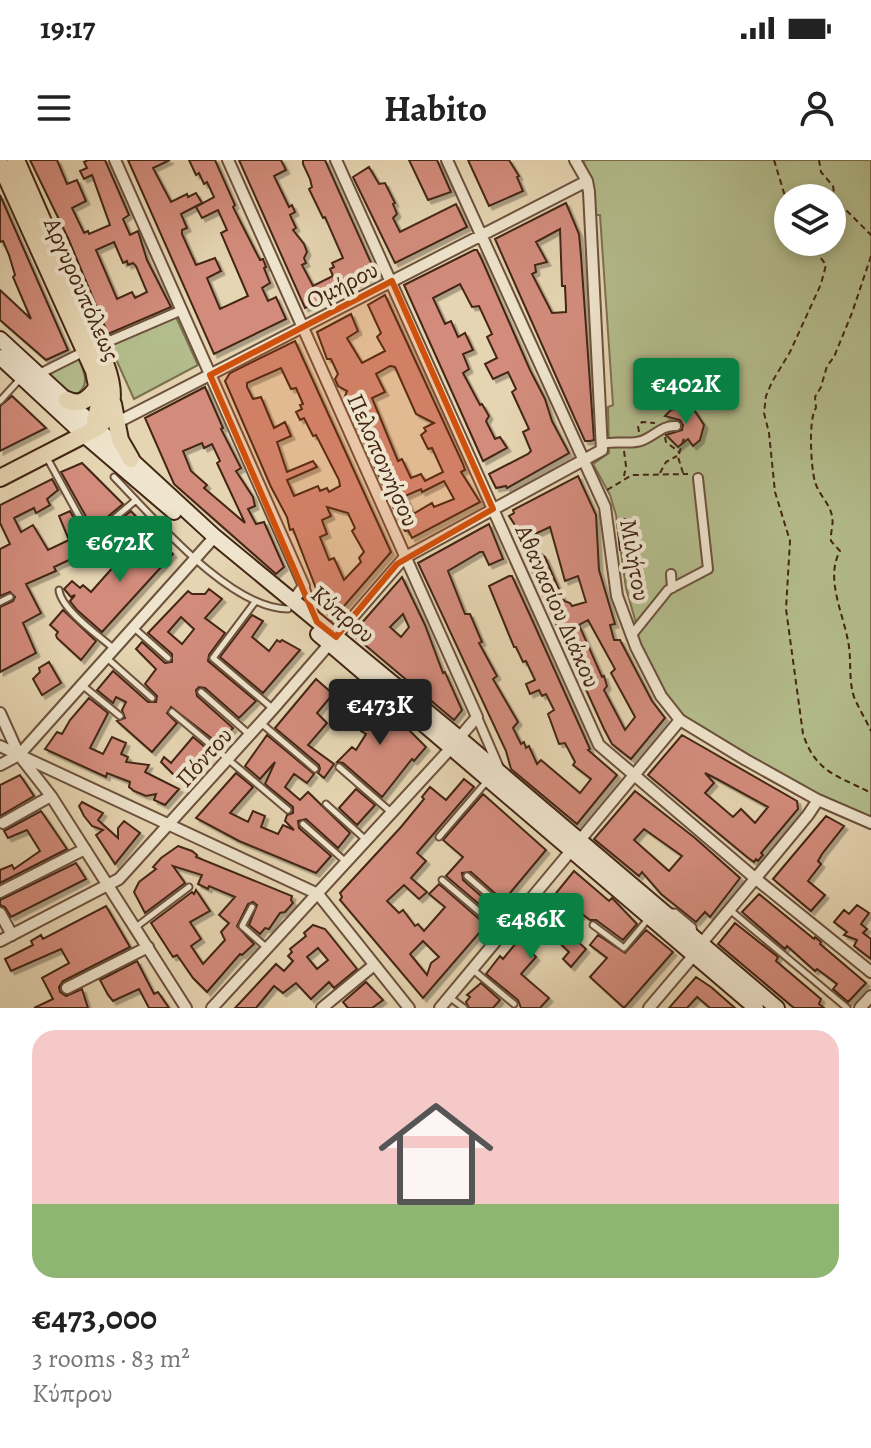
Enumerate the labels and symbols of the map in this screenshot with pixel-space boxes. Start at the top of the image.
street label: Αργυρουπόλεως [36,211,128,366]
street label: Ομήρου [300,253,384,317]
pin: €402K [630,358,742,426]
street label: Πελοποννήσου [339,388,427,532]
pin: €672K [64,516,176,584]
street label: Μιλήτου [612,516,658,604]
street label: Αθανασίου Διάκου [507,519,608,693]
street label: Κύπρου [304,578,382,650]
pin: €473K [324,679,436,747]
street label: Πόντου [168,720,240,794]
pin: €486K [475,893,587,961]

